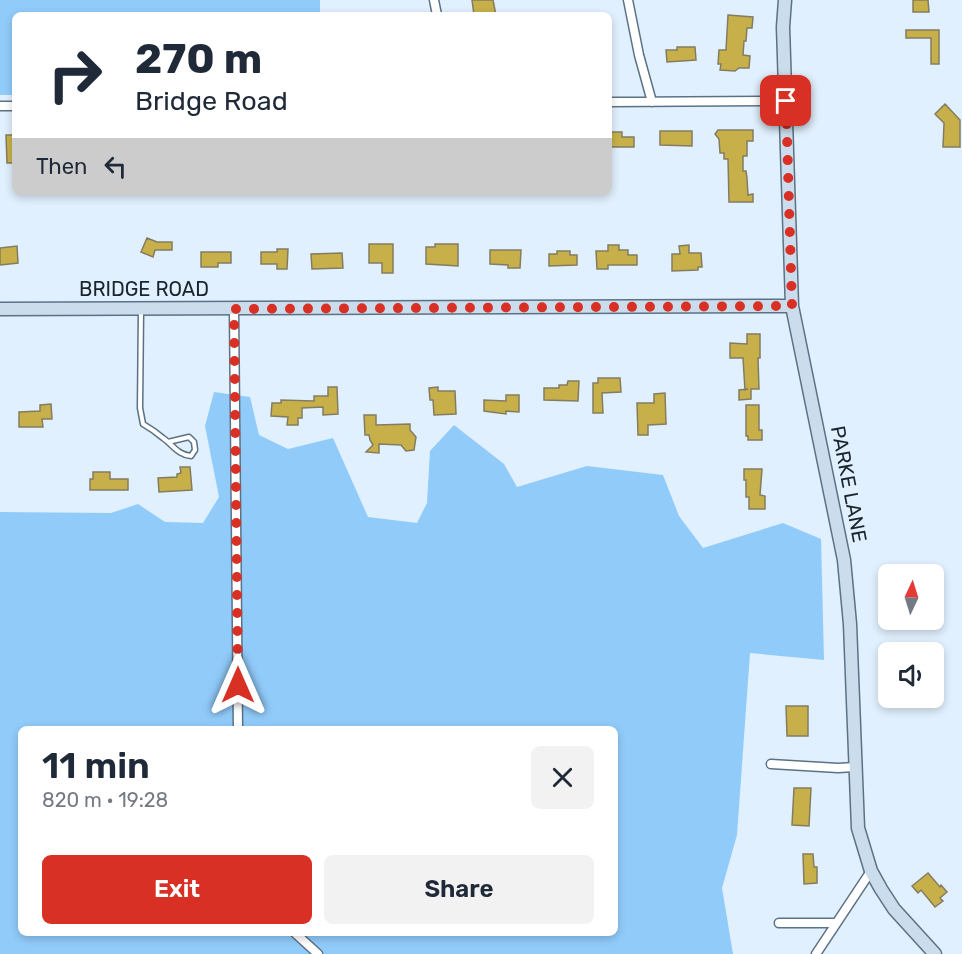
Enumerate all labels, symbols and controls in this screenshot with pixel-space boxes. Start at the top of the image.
text: 270 m [135,34,262,84]
icon: right [36,36,114,114]
pin [760,75,811,126]
icon: arrive [769,84,802,117]
text: Bridge Road [135,85,288,117]
icon: left [99,150,132,183]
text: Then [36,153,87,180]
street label: BRIDGE ROAD [79,277,209,301]
street label: PARKE LANE [826,424,872,544]
north arrow [878,564,944,630]
map controls [878,564,944,708]
button: sound [878,642,944,708]
position arrow [206,653,270,717]
text: 11 min [42,744,150,787]
button: close [531,746,594,809]
text: 820 m · 19:28 [42,788,168,812]
button: Exit [42,855,312,924]
button: Share [324,855,594,924]

